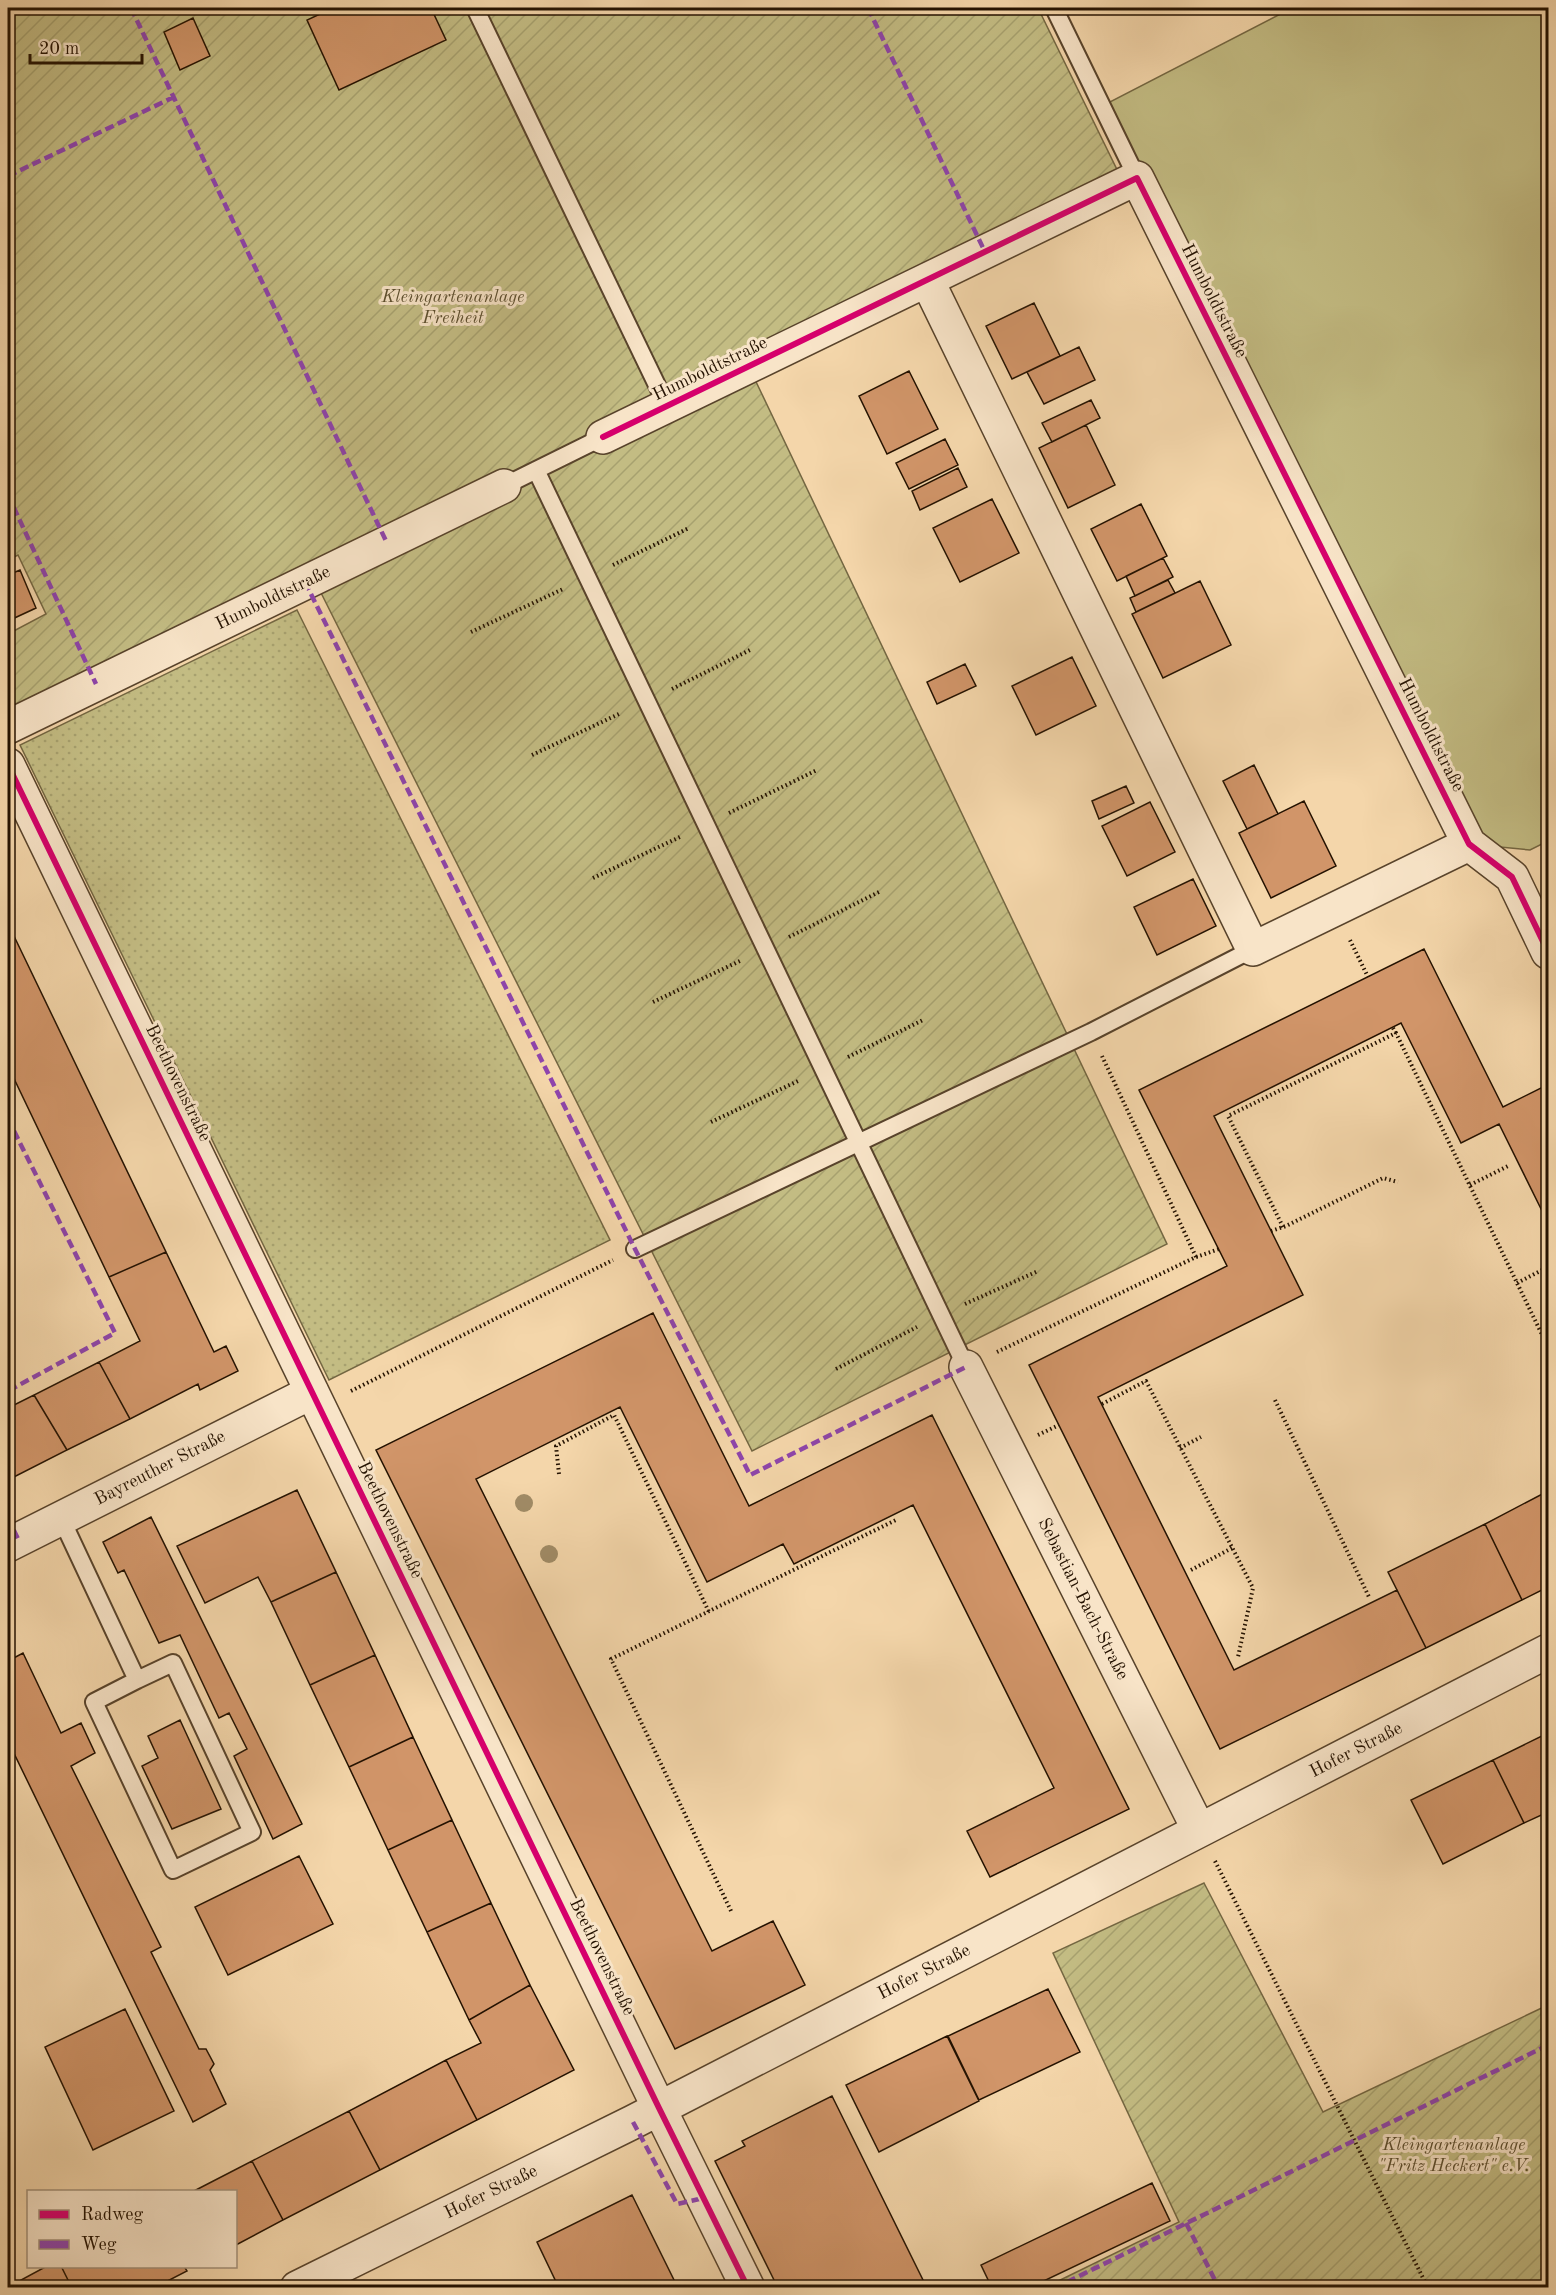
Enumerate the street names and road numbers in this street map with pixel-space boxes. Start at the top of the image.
street label: Humboldtstraße [1178,241,1250,361]
street label: Humboldtstraße [650,334,770,404]
street label: Humboldtstraße [213,563,333,633]
street label: Humboldtstraße [1395,675,1467,795]
street label: Beethovenstraße [142,1022,214,1144]
street label: Bayreuther Straße [92,1427,228,1509]
street label: Beethovenstraße [354,1459,426,1581]
street label: Sebastian-Bach-Straße [1034,1515,1132,1683]
street label: Hofer Straße [1307,1719,1405,1781]
street label: Beethovenstraße [566,1896,638,2018]
street label: Hofer Straße [875,1941,973,2003]
street label: Hofer Straße [442,2162,540,2222]

